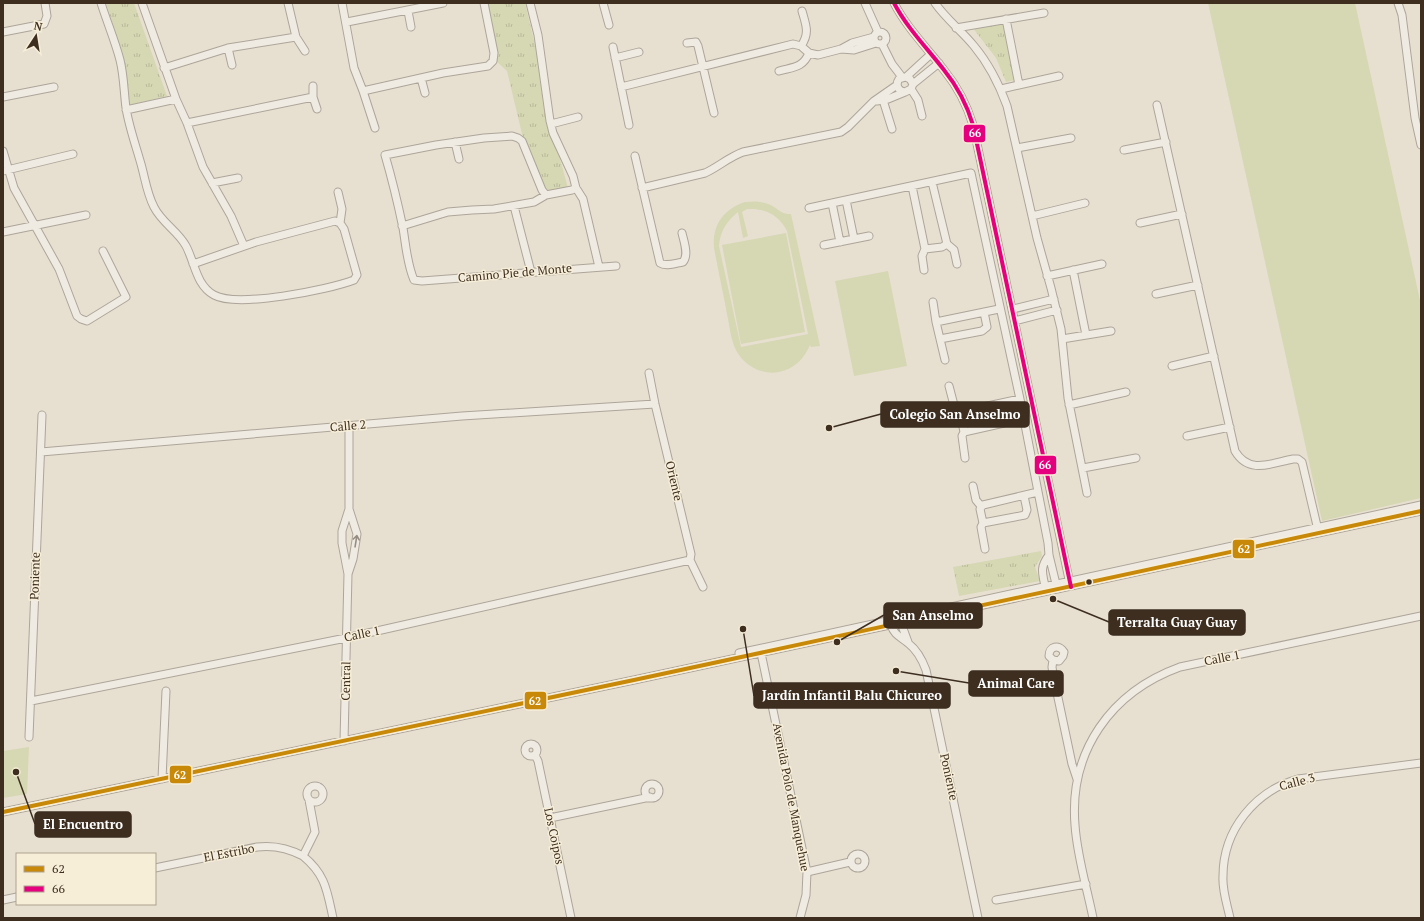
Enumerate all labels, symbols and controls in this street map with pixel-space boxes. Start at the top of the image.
north arrow [16,16,56,56]
text: N [33,19,44,34]
line badge: 66 [963,124,986,143]
text: 66 [969,126,981,140]
street label: Camino Pie de Monte [457,260,573,285]
callout: Colegio San Anselmo [881,402,1029,427]
text: Colegio San Anselmo [889,405,1021,423]
street label: Calle 2 [329,416,367,435]
line badge: 66 [1034,455,1057,475]
text: 66 [1039,458,1051,472]
street label: Oriente [663,459,686,502]
one-way arrow [352,535,360,548]
line badge: 62 [1232,539,1255,559]
text: 62 [1238,542,1250,556]
street label: Poniente [26,552,43,600]
unlabelled marker [1084,577,1094,587]
callout: San Anselmo [884,603,982,628]
text: San Anselmo [892,606,974,624]
callout: Terralta Guay Guay [1109,610,1245,635]
text: Terralta Guay Guay [1117,613,1238,631]
street label: Calle 1 [343,622,381,645]
street label: Calle 1 [1203,647,1241,668]
street label: Central [338,661,353,701]
callout: Animal Care [969,671,1063,696]
text: Animal Care [977,674,1055,692]
callout: Jardín Infantil Balu Chicureo [754,683,950,708]
text: Jardín Infantil Balu Chicureo [762,686,942,704]
line badge: 62 [524,691,547,710]
text: 62 [529,694,541,708]
street label: Avenida Polo de Manquehue [770,721,813,872]
street label: Poniente [937,752,962,802]
line badge: 62 [169,765,192,784]
text: 62 [174,768,186,782]
street label: Calle 3 [1277,770,1316,793]
street label: Los Coipos [541,806,568,866]
callout: El Encuentro [35,812,131,837]
text: El Encuentro [43,815,123,833]
street label: El Estribo [202,840,256,865]
legend [16,853,156,905]
text: 62 [52,861,65,876]
text: 66 [52,881,65,896]

